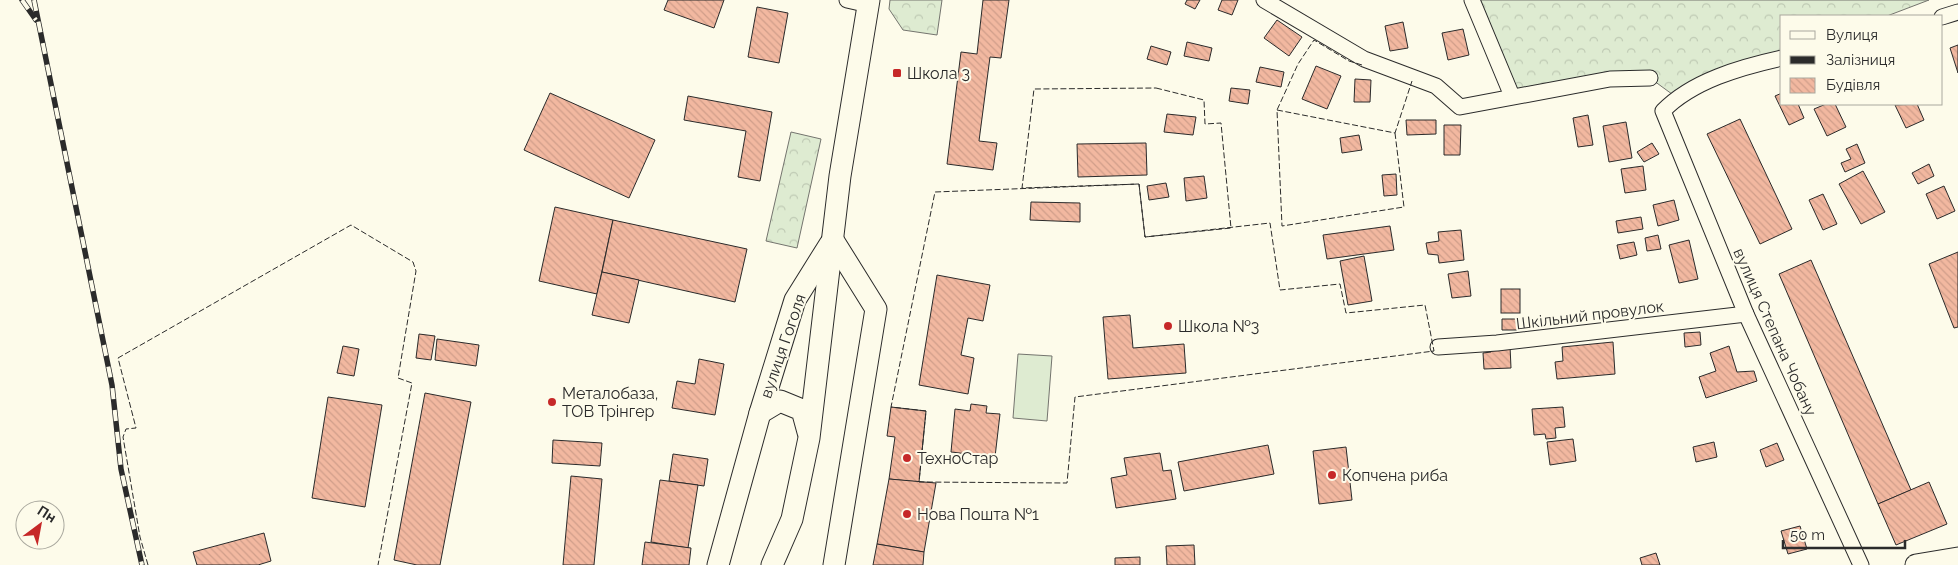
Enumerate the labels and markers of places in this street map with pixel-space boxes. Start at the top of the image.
place label: Школа 3 [907,64,970,83]
marker: Школа 3 [891,67,903,79]
place label: Школа №3 [1178,317,1259,336]
marker: Школа №3 [1162,320,1174,332]
place label: Металобаза, ТОВ Трінгер [562,384,658,421]
marker: Металобаза, ТОВ Трінгер [546,396,558,408]
place label: ТехноСтар [917,449,999,468]
marker: ТехноСтар [901,452,913,464]
place label: Копчена риба [1342,466,1448,485]
marker: Копчена риба [1326,469,1338,481]
place label: Нова Пошта №1 [917,505,1039,524]
marker: Нова Пошта №1 [901,508,913,520]

